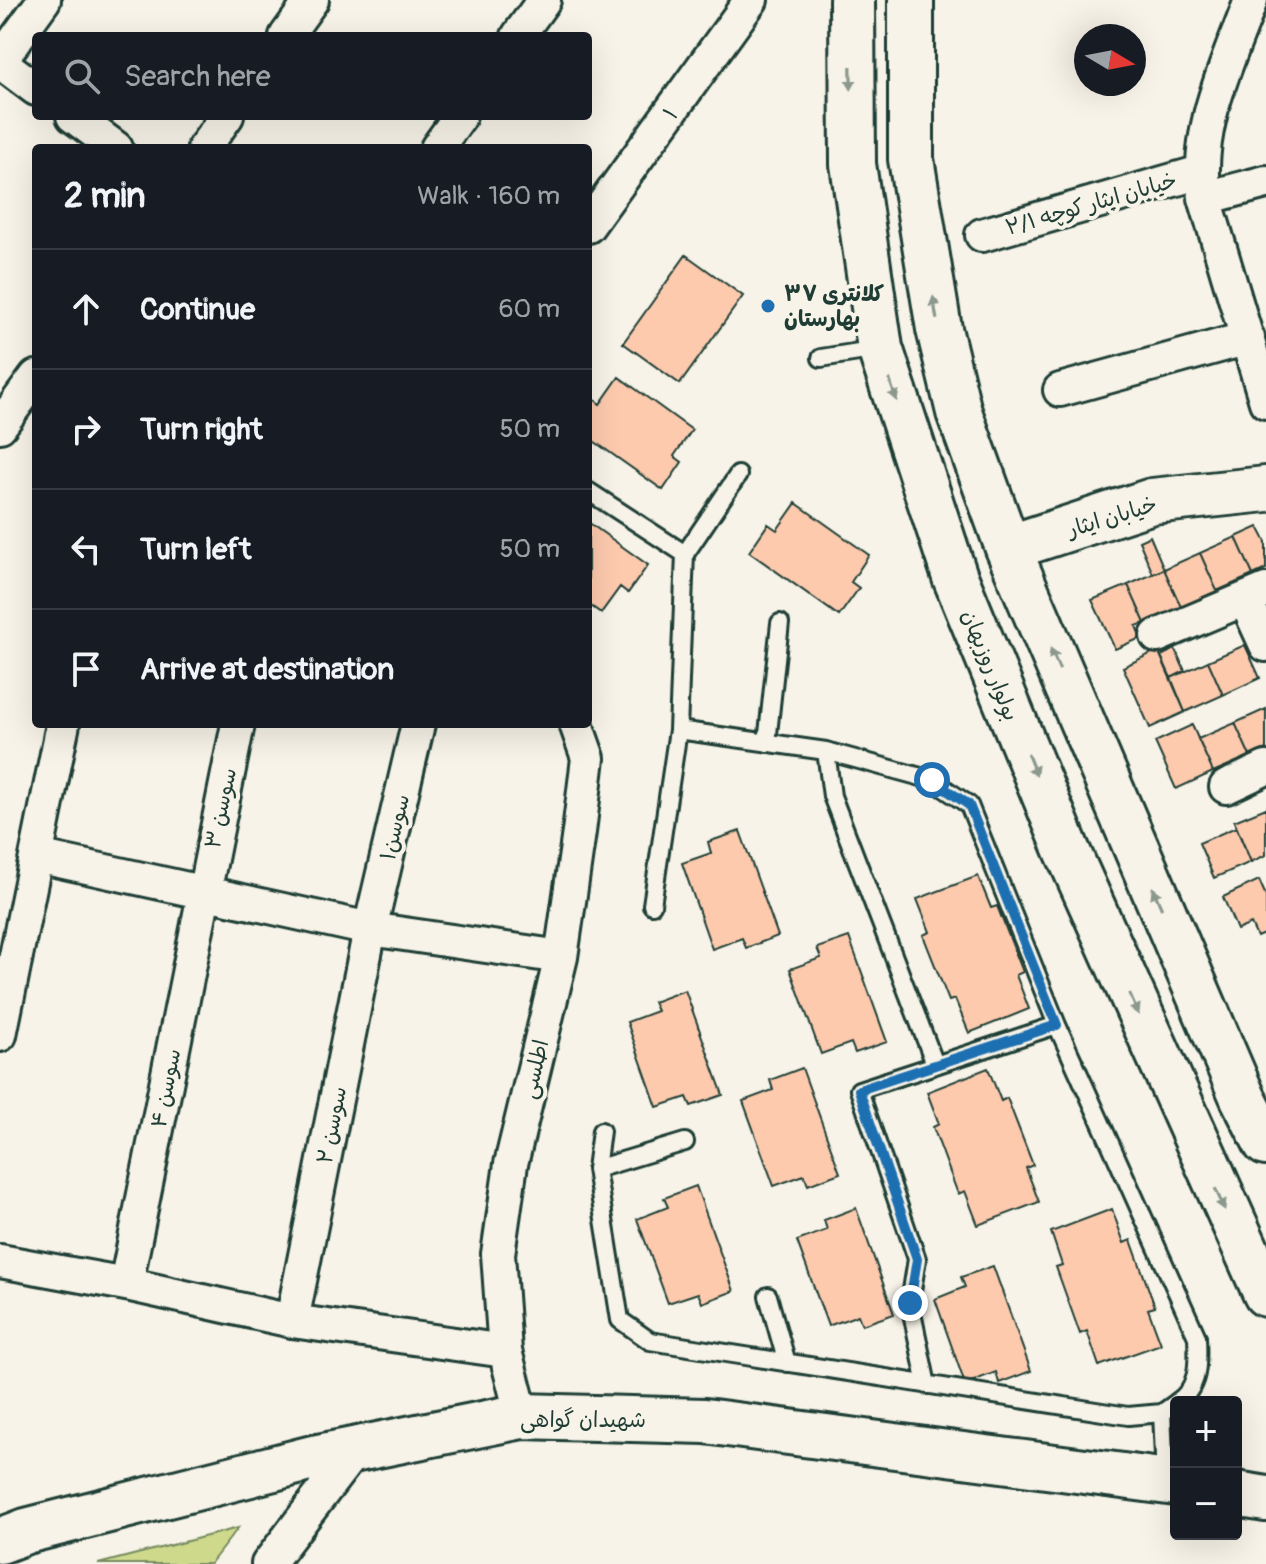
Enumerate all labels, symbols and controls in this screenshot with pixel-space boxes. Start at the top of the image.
north arrow [1074,24,1146,96]
search box [32,32,592,120]
icon: search [60,54,104,98]
text: Search here [124,58,271,95]
one-way arrow [844,66,857,91]
street label: ۱ [657,102,684,125]
street label: خیابان ایثار کوچه ۲/۱ [1002,166,1180,242]
text: 2 min [64,175,146,218]
text: Walk · 160 m [417,180,560,212]
place label: کلانتری ۳۷ بهارستان [784,280,884,333]
icon: ahead [64,287,108,331]
text: Continue [140,291,255,328]
text: 60 m [498,293,560,325]
one-way arrow [929,295,941,320]
marker: کلانتری ۳۷ بهارستان [759,297,777,315]
one-way arrow [887,378,900,402]
icon: right [64,407,108,451]
text: Turn right [140,411,263,448]
text: 50 m [499,413,560,445]
street label: خیابان ایثار [1062,490,1160,544]
icon: left [64,527,108,571]
text: Turn left [140,531,251,568]
text: 50 m [499,533,560,565]
street label: بولوار روزبهان [955,606,1025,725]
icon: arrive [64,647,108,691]
one-way arrow [1048,647,1061,671]
text: Arrive at destination [140,651,394,688]
one-way arrow [1025,753,1038,777]
route start [914,762,950,798]
street label: سوسن ۳ [199,765,243,851]
street label: سوسن۱ [374,791,416,863]
one-way arrow [1151,886,1164,910]
one-way arrow [1127,992,1141,1016]
street label: اطلسی [515,1037,555,1102]
street label: سوسن ۴ [145,1046,187,1130]
street label: سوسن ۲ [311,1084,353,1166]
one-way arrow [1214,1187,1227,1211]
route end [892,1285,928,1321]
map controls [1170,1396,1242,1540]
button: + [1170,1396,1242,1468]
street label: شهیدان گواهی [520,1406,646,1434]
button: − [1170,1468,1242,1540]

